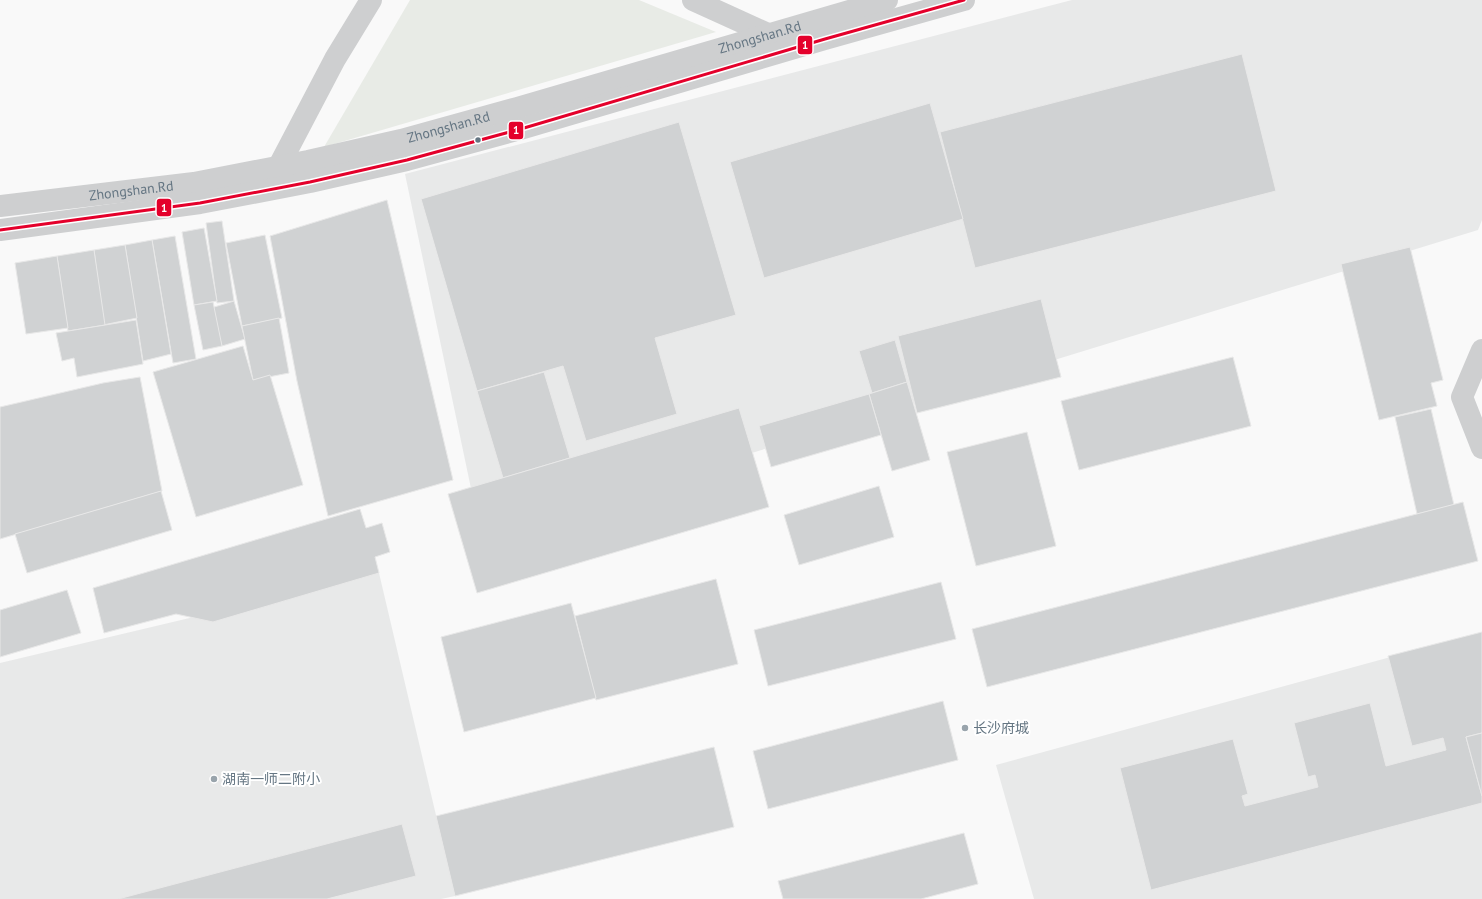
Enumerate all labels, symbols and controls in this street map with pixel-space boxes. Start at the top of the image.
street label: Zhongshan.Rd [716,17,803,58]
line badge: 1 [797,35,813,55]
text: 1 [802,38,808,52]
street label: Zhongshan.Rd [405,107,492,147]
line badge: 1 [508,121,524,140]
text: 1 [513,123,519,137]
unlabelled marker [473,135,483,145]
street label: Zhongshan.Rd [88,177,174,204]
line badge: 1 [156,198,172,217]
text: 1 [161,201,167,215]
place label: 长沙府城 [973,719,1029,737]
marker: 长沙府城 [960,723,970,733]
place label: 湖南一师二附小 [222,770,320,788]
marker: 湖南一师二附小 [209,774,219,784]

